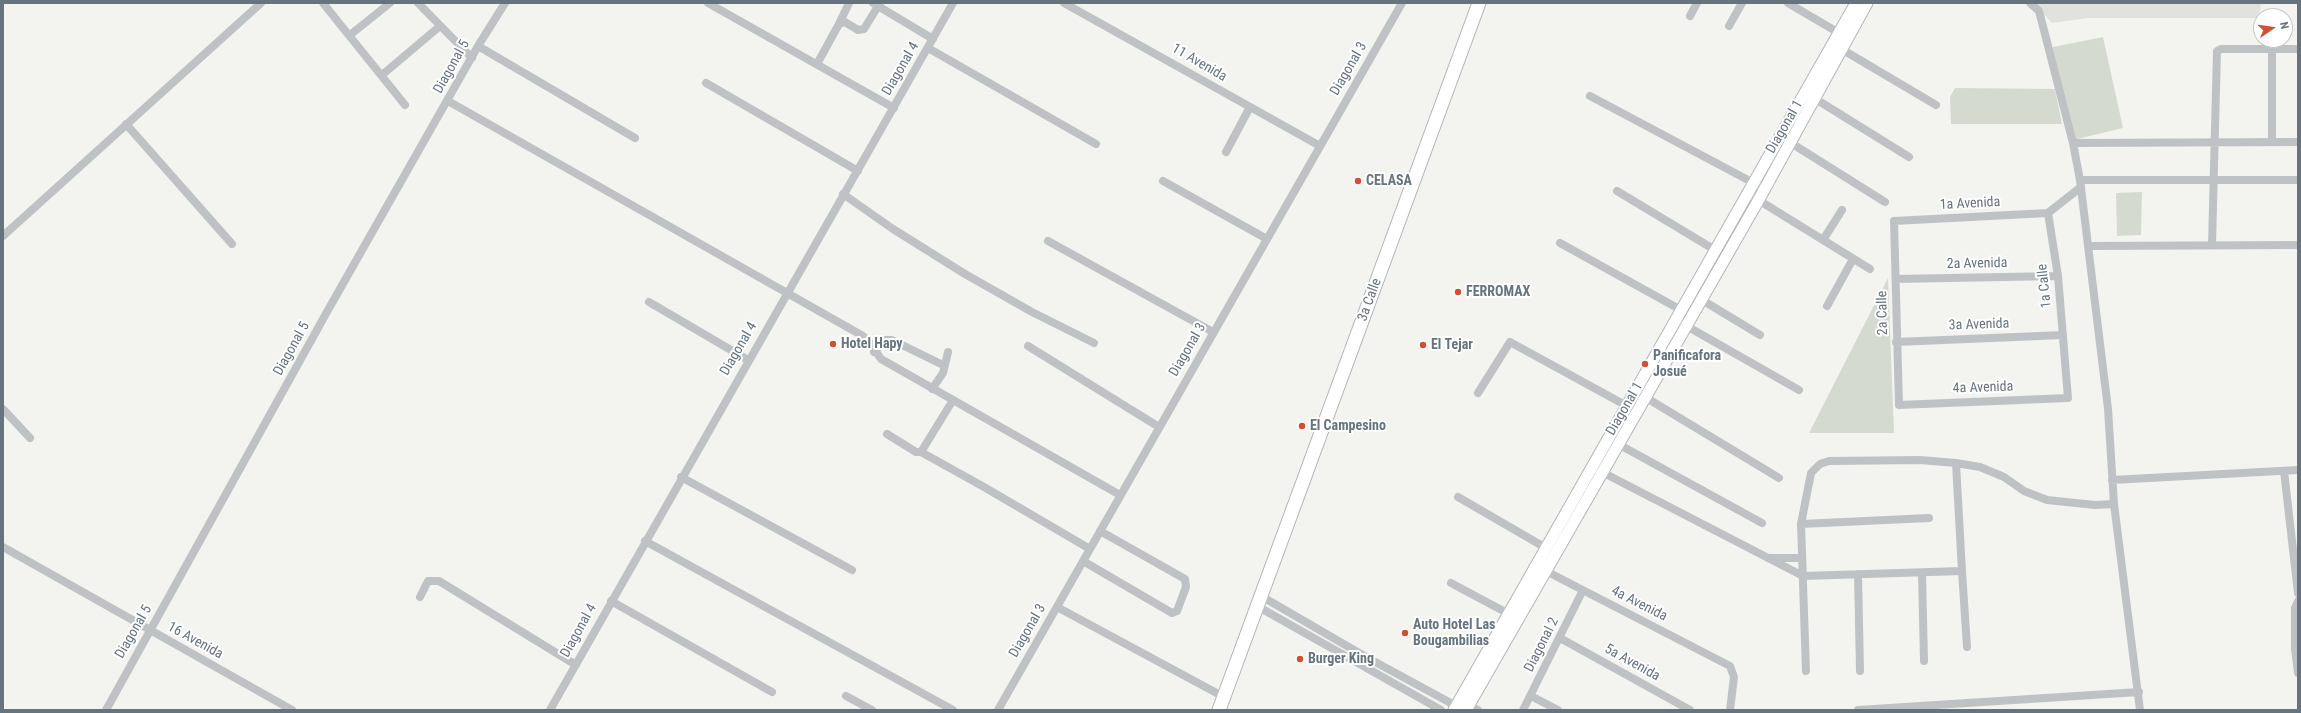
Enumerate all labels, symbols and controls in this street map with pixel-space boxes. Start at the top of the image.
north arrow [2253,8,2293,48]
text: N [2277,21,2291,30]
street label: Diagonal 5 [430,37,474,97]
street label: Diagonal 4 [879,39,923,99]
street label: Diagonal 3 [1327,39,1371,99]
street label: 11 Avenida [1168,41,1230,85]
street label: Diagonal 1 [1763,97,1807,157]
place label: CELASA [1366,173,1412,189]
marker: CELASA [1353,176,1363,186]
street label: 1a Avenida [1939,194,2001,214]
street label: 2a Avenida [1947,255,2007,273]
street label: 1a Calle [2034,263,2056,309]
street label: 3a Calle [1355,276,1385,324]
place label: FERROMAX [1466,284,1530,300]
marker: FERROMAX [1453,287,1463,297]
street label: 2a Calle [1874,291,1892,335]
street label: 3a Avenida [1948,316,2010,334]
street label: Diagonal 5 [270,319,314,379]
street label: Diagonal 4 [717,319,761,379]
street label: Diagonal 3 [1166,320,1210,380]
place label: Hotel Hapy [841,336,903,352]
place label: El Tejar [1431,337,1473,353]
marker: Hotel Hapy [828,339,838,349]
marker: El Tejar [1418,340,1428,350]
place label: Panificafora Josué [1653,348,1721,380]
marker: Panificafora Josué [1640,359,1650,369]
street label: Diagonal 1 [1603,379,1647,439]
street label: 4a Avenida [1952,379,2014,397]
place label: El Campesino [1310,418,1386,434]
marker: El Campesino [1297,421,1307,431]
street label: 4a Avenida [1608,583,1670,625]
street label: Diagonal 4 [557,601,601,661]
street label: Diagonal 3 [1006,601,1050,661]
street label: Diagonal 5 [112,602,156,662]
street label: Diagonal 2 [1521,615,1563,675]
place label: Auto Hotel Las Bougambilias [1413,617,1495,650]
street label: 16 Avenida [164,619,226,663]
marker: Auto Hotel Las Bougambilias [1400,628,1410,638]
street label: 5a Avenida [1601,641,1663,685]
place label: Burger King [1308,651,1374,667]
marker: Burger King [1295,654,1305,664]

